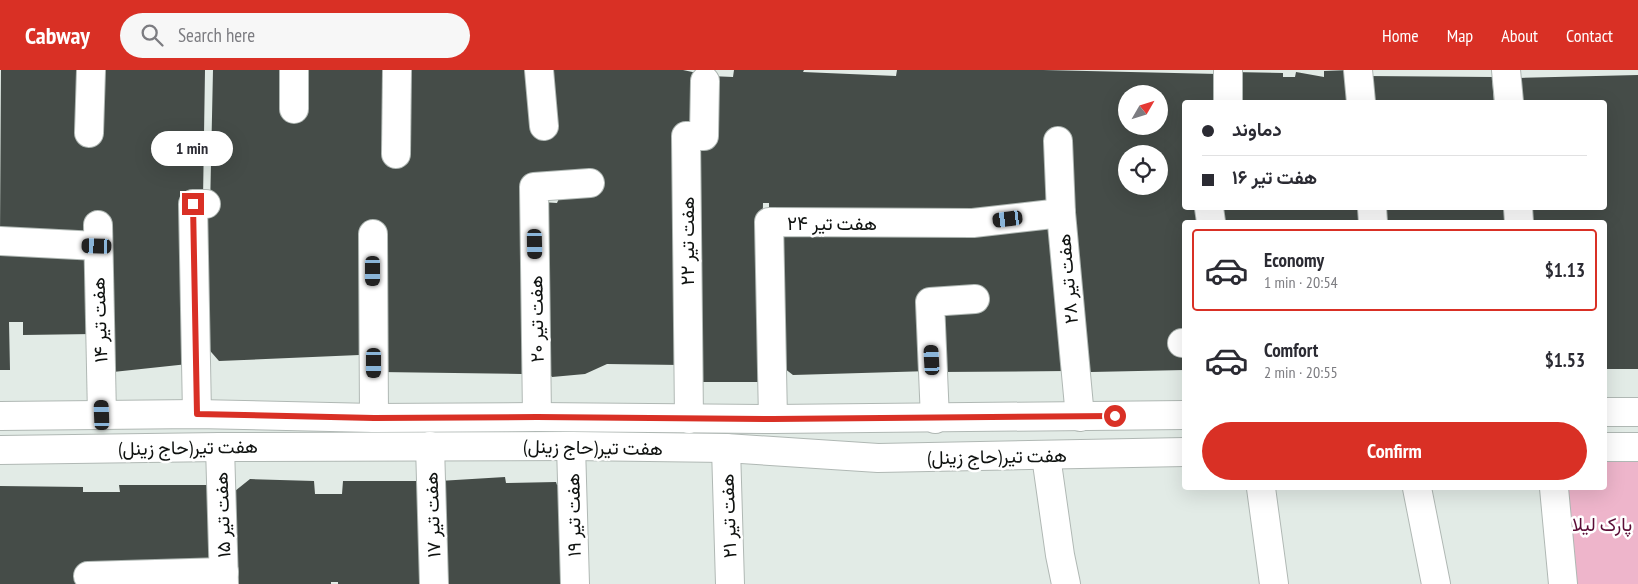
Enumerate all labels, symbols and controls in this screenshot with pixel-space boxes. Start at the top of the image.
search box [120,13,470,58]
text: Cabway [25,20,90,51]
icon: search [138,21,166,49]
text: Search here [178,23,255,47]
text: Home [1382,24,1419,47]
text: Map [1447,24,1473,47]
text: About [1501,24,1538,47]
text: Contact [1566,24,1613,47]
north arrow [1118,85,1168,135]
map controls [1118,85,1168,195]
text: دماوند [1232,117,1282,141]
callout: 1 min [152,132,234,166]
text: 1 min [176,138,208,158]
button: locate [1118,145,1168,195]
text: هفت تیر ۱۶ [1232,165,1317,189]
route end [182,193,204,215]
street label: هفت تیر ۲۲ [675,197,699,285]
car [992,210,1023,228]
street label: هفت تیر ۲۴ [787,211,877,235]
car [527,229,542,259]
street label: هفت تیر ۲۸ [1051,233,1083,325]
car [81,238,112,254]
icon: car [1204,248,1249,293]
text: Economy [1264,248,1324,272]
car [365,256,380,286]
text: $1.13 [1545,258,1585,282]
text: 1 min · 20:54 [1264,272,1338,292]
street label: هفت تیر ۲۰ [523,275,549,363]
street label: هفت تیر ۱۴ [86,277,112,363]
icon: car [1204,338,1249,383]
text: Comfort [1264,338,1318,362]
car [923,345,940,375]
car [366,348,381,378]
text: $1.53 [1545,348,1585,372]
text: 2 min · 20:55 [1264,362,1338,382]
car [93,400,110,430]
route start [1104,405,1126,427]
button: Confirm [1202,422,1587,480]
street label: هفت تیر(حاج زینل) [118,434,258,461]
street label: هفت تیر(حاج زینل) [523,434,663,461]
street label: هفت تیر(حاج زینل) [927,443,1067,470]
street label: هفت تیر ۱۵ [209,472,235,558]
street label: هفت تیر ۱۷ [419,472,445,558]
street label: هفت تیر ۱۹ [560,473,586,557]
street label: هفت تیر ۲۱ [715,473,741,559]
park label: پارک لیلا [1572,512,1632,538]

